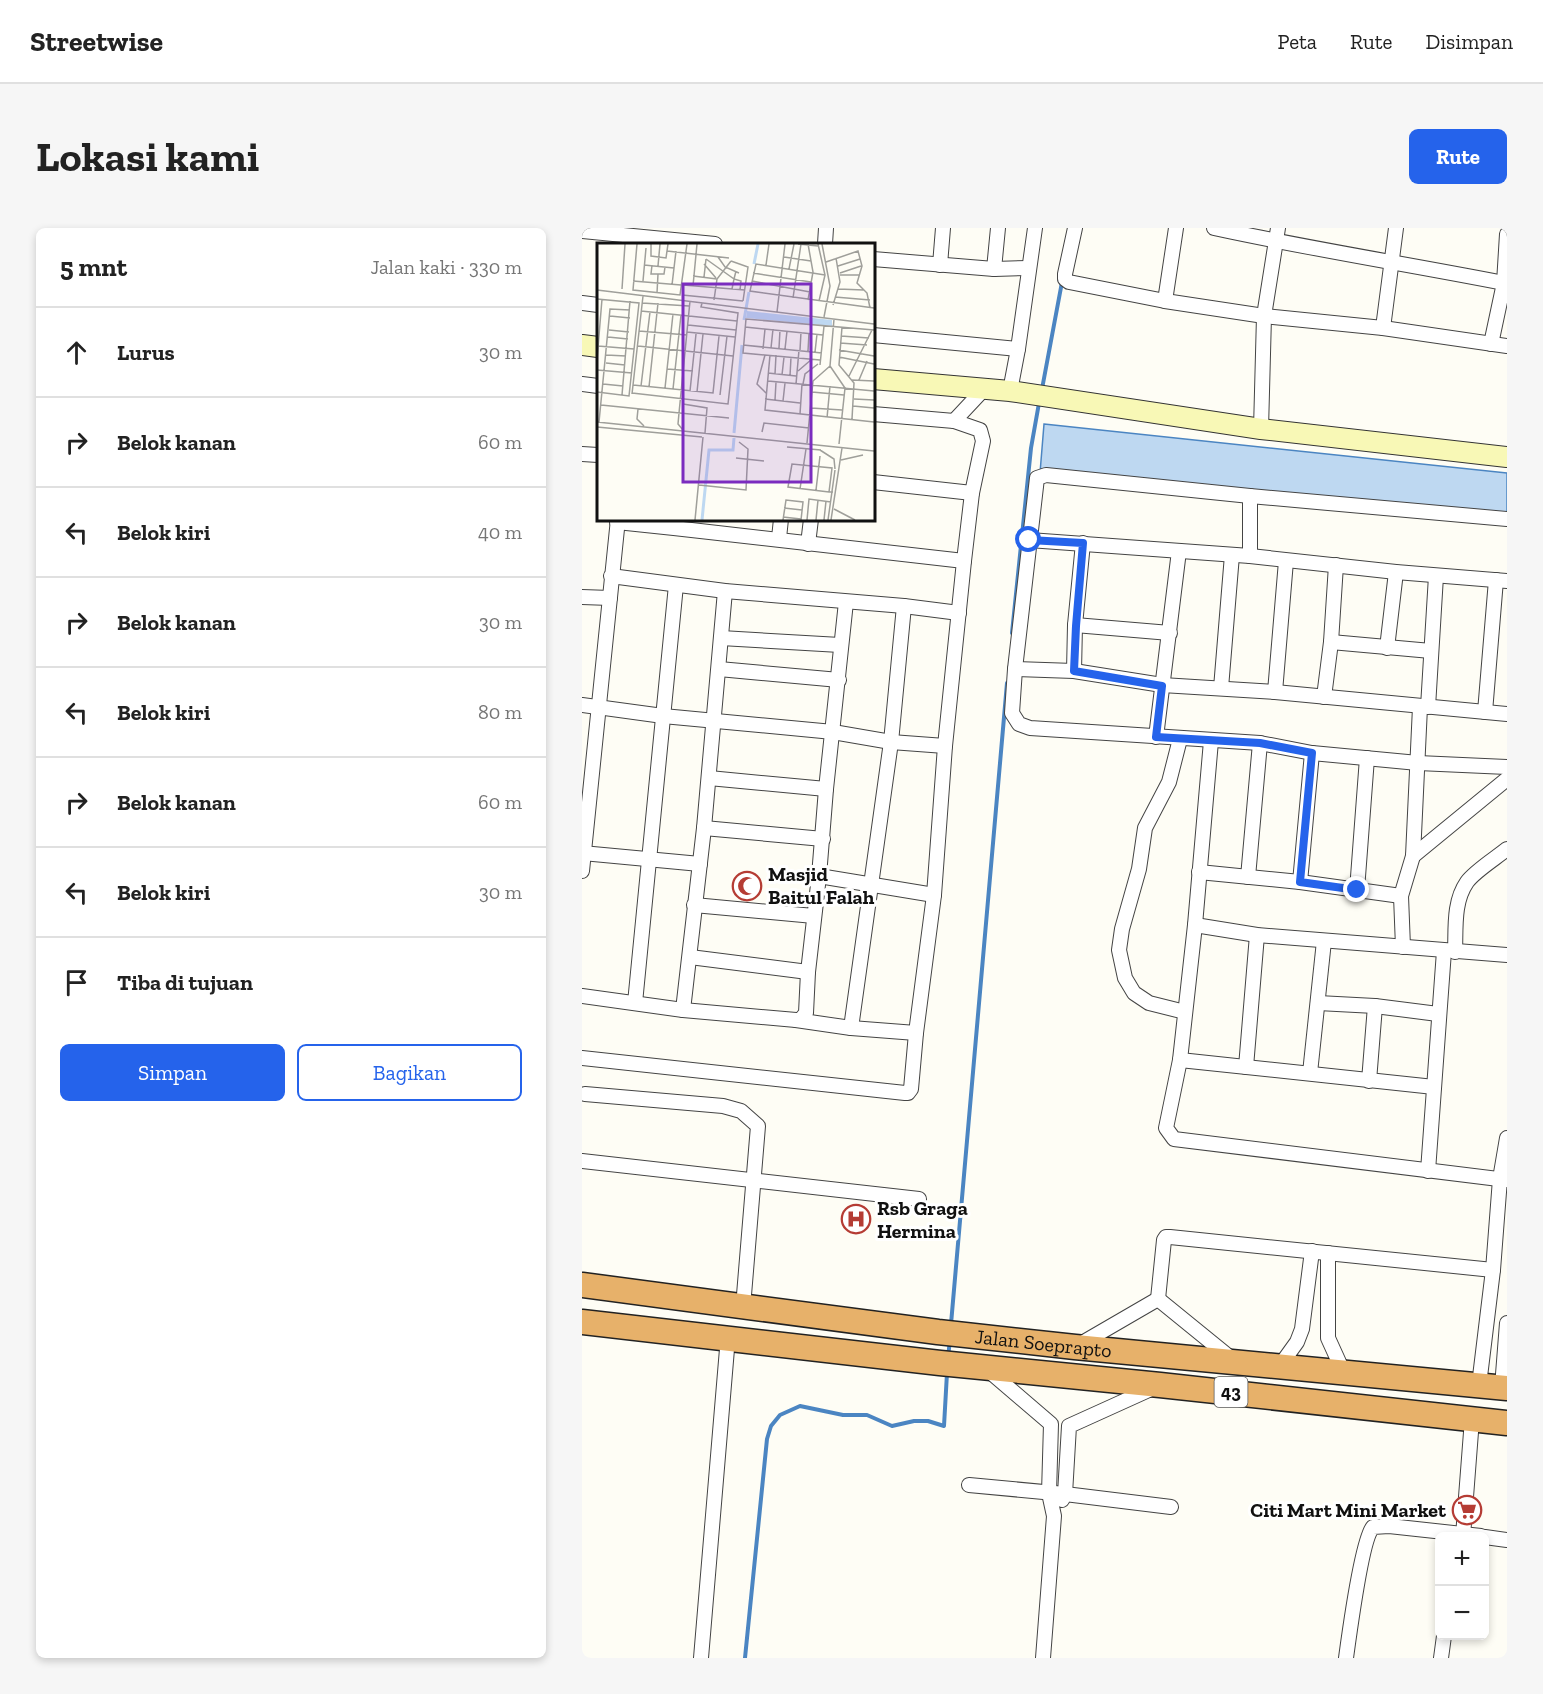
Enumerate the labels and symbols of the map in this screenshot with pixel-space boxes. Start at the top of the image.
inset map [597,243,874,520]
route start [1015,526,1041,552]
place label: Masjid Baitul Falah [768,862,875,909]
mosque icon: Masjid Baitul Falah [731,870,763,902]
route end [1343,876,1369,902]
place label: Rsb Graga Hermina [877,1196,968,1243]
hospital icon: Rsb Graga Hermina [840,1203,872,1235]
street label: Jalan Soeprapto [974,1324,1113,1362]
road number: 43 [1214,1377,1248,1407]
supermarket icon: Citi Mart Mini Market [1451,1494,1483,1526]
place label: Citi Mart Mini Market [1250,1498,1447,1522]

